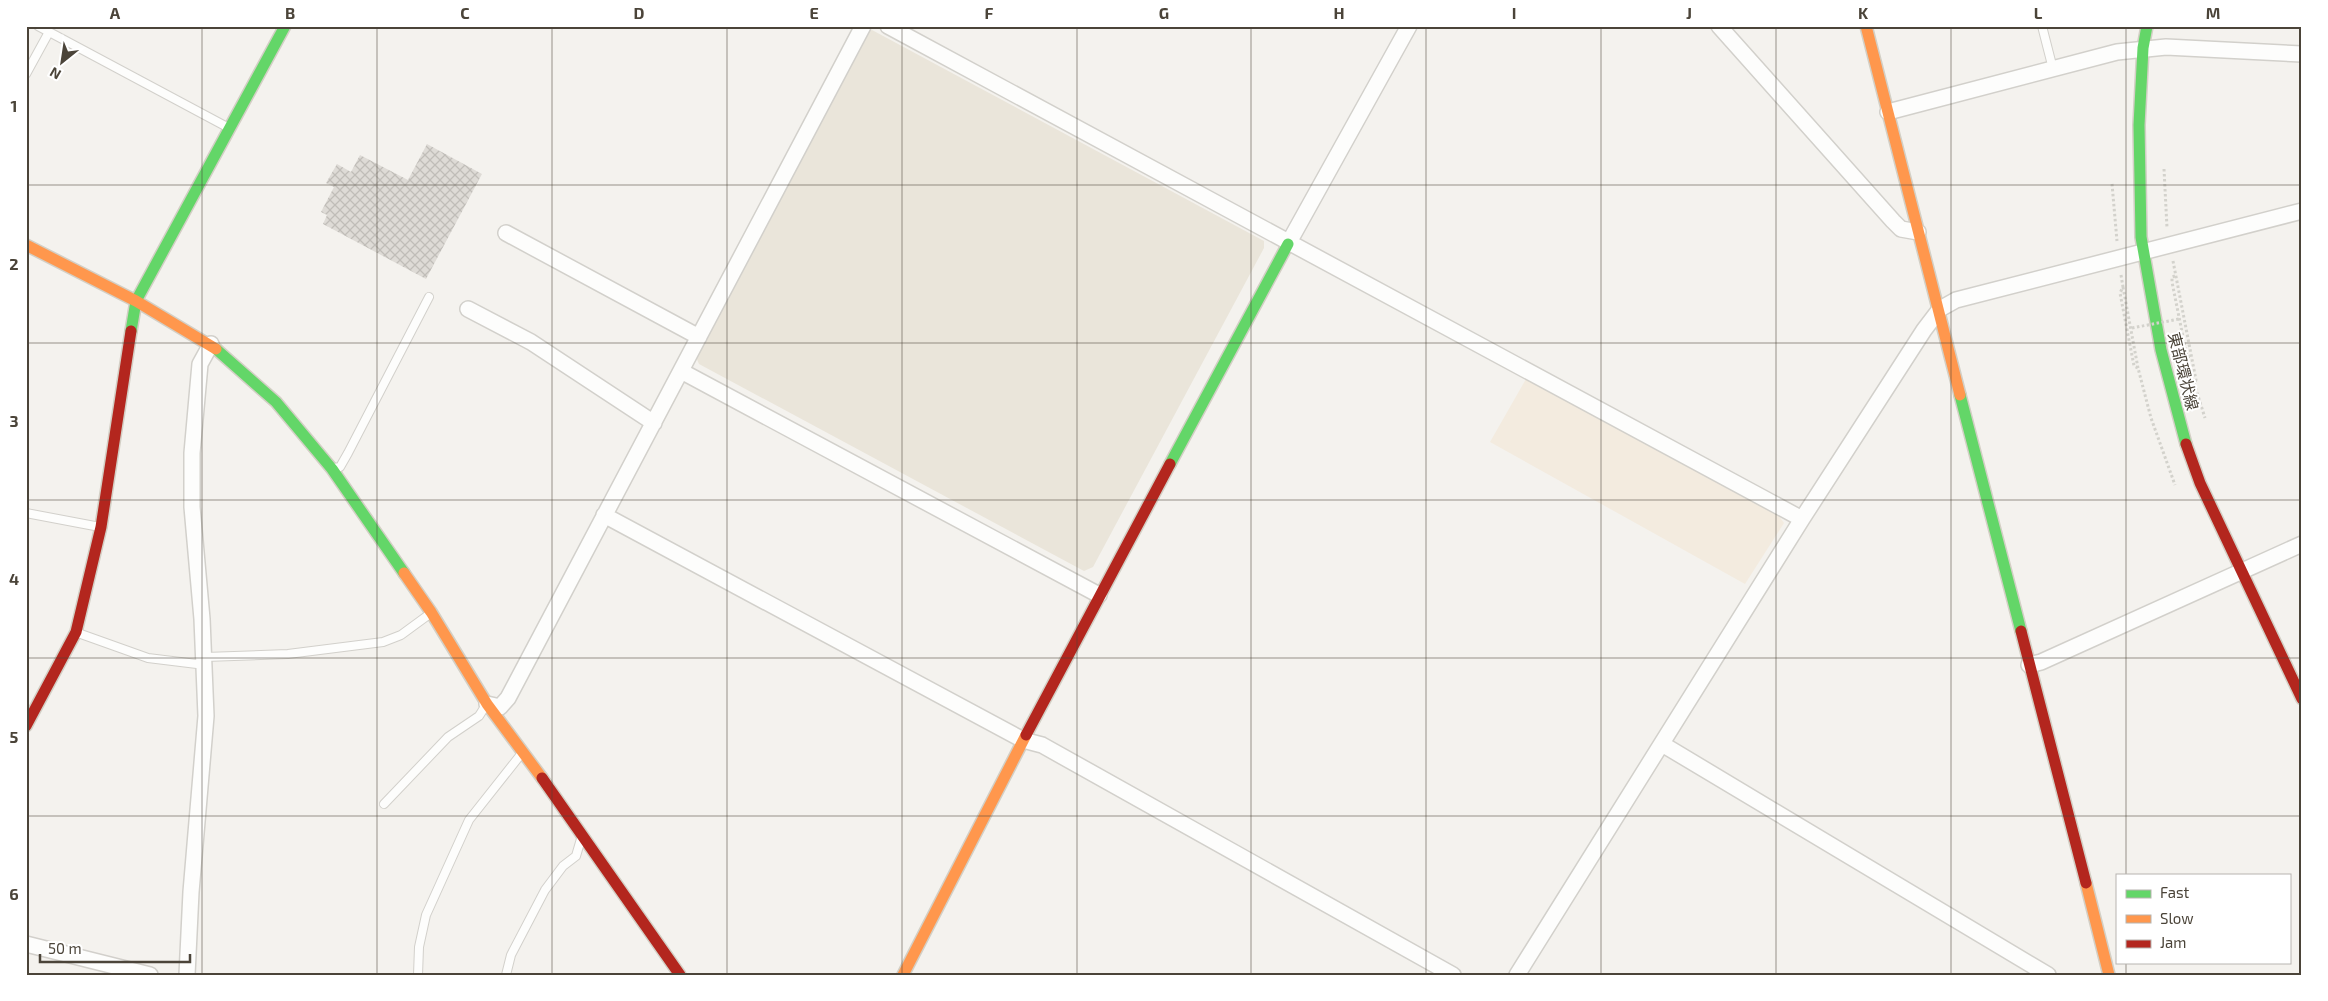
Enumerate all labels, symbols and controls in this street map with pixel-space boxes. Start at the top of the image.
text: A [110,3,121,22]
text: B [285,3,295,22]
text: C [460,3,470,22]
text: D [634,3,645,22]
text: E [809,3,819,22]
text: F [985,3,994,22]
text: G [1159,3,1169,22]
text: H [1333,3,1345,22]
text: I [1512,3,1516,22]
text: J [1686,3,1692,22]
text: K [1858,3,1869,22]
text: L [2034,3,2043,22]
text: M [2206,3,2220,22]
north arrow [38,38,88,88]
text: N [47,64,64,84]
text: 1 [11,96,17,115]
text: 2 [9,254,19,273]
street label: 東部環状線 [2165,330,2203,412]
text: 3 [9,411,19,430]
text: 4 [9,569,19,588]
text: 5 [10,727,19,746]
legend [2116,874,2290,964]
text: Fast [2160,883,2190,901]
text: 6 [9,884,19,903]
text: Slow [2160,909,2194,927]
scale bar [40,931,190,963]
text: Jam [2160,933,2186,951]
text: 50 m [48,939,82,957]

